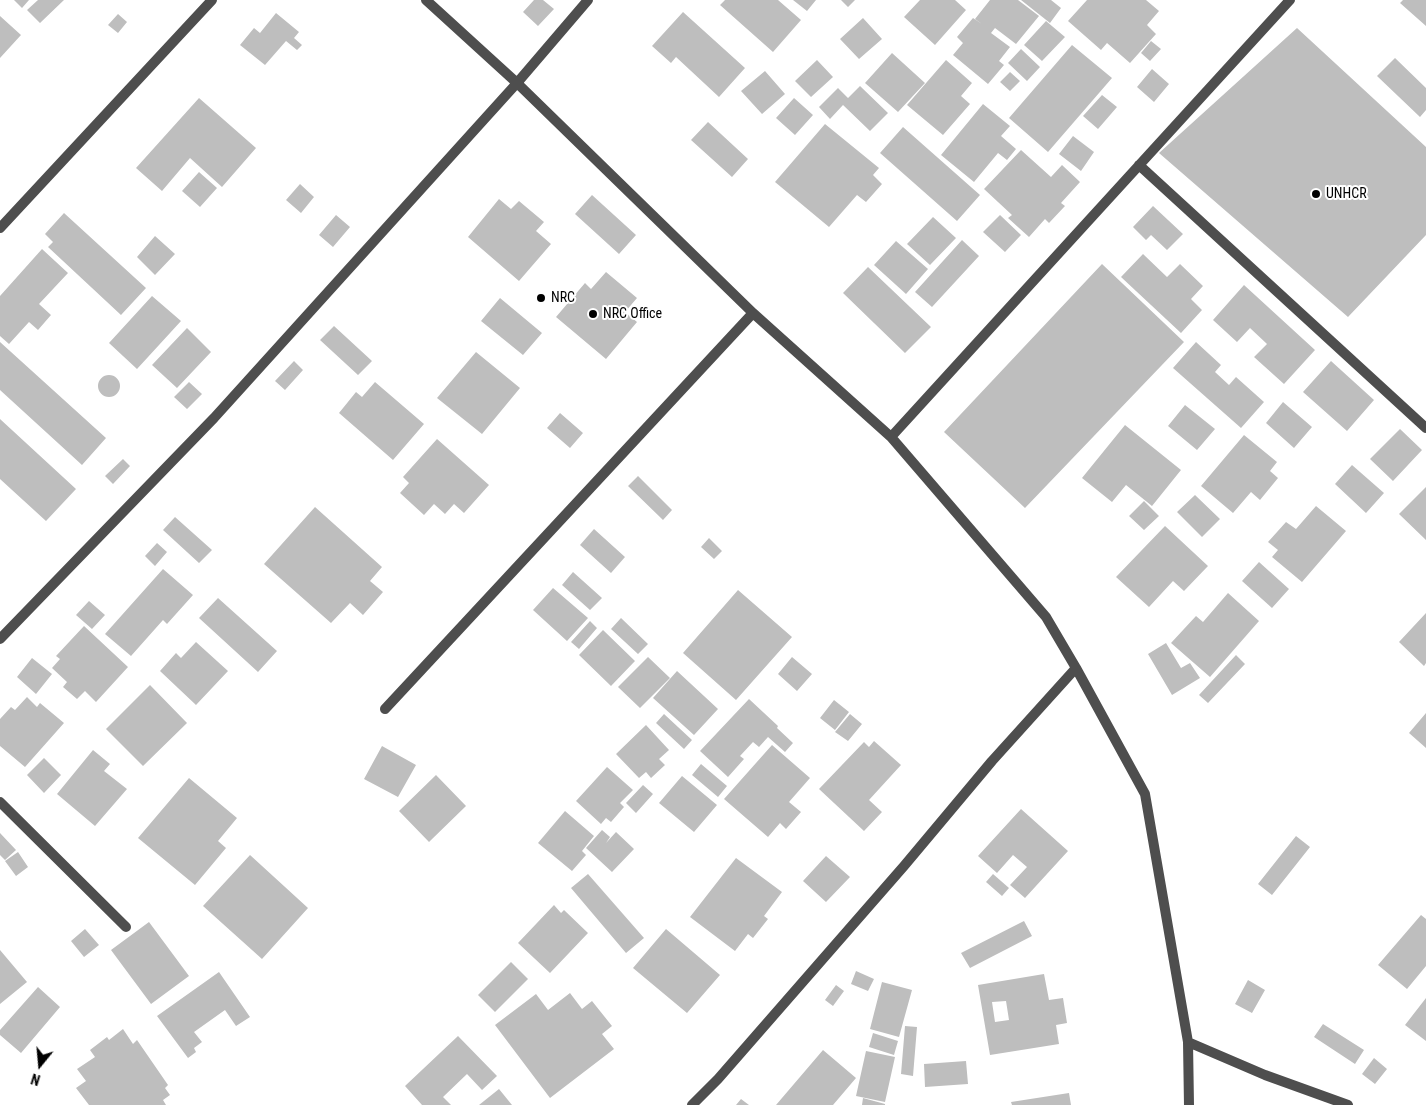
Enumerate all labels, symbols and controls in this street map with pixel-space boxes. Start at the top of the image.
place label: UNHCR [1326,186,1367,202]
marker: UNHCR [1310,188,1322,200]
place label: NRC [551,290,575,306]
marker: NRC [535,292,547,304]
place label: NRC Office [603,306,662,322]
marker: NRC Office [587,308,599,320]
north arrow [15,1040,65,1090]
text: N [29,1070,42,1088]

